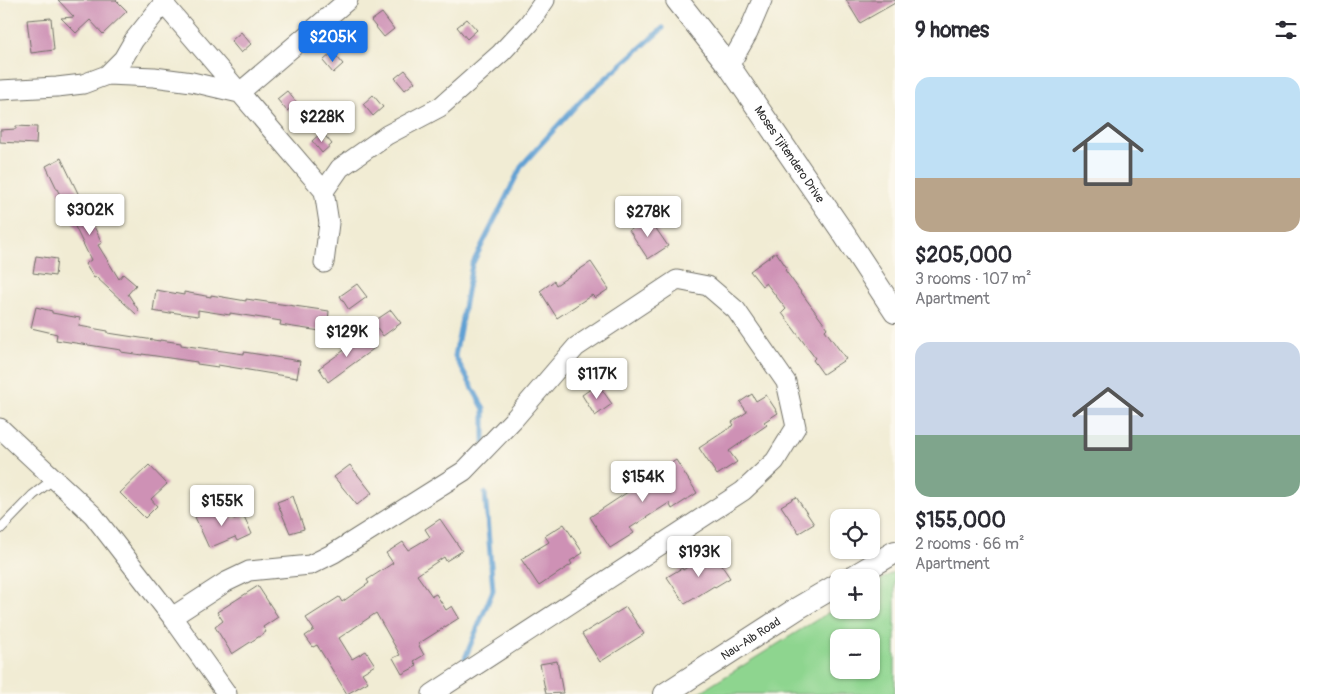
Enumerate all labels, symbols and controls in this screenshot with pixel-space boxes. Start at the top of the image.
icon: filters [1272,16,1300,44]
text: 9 homes [915,17,989,44]
pin: $205K [298,20,368,63]
text: $205K [310,27,356,47]
pin: $228K [287,100,357,143]
street label: Moses Tjitendero Drive [751,103,827,206]
text: $228K [300,107,344,127]
icon: home [1063,109,1153,199]
pin: $302K [55,194,125,236]
pin: $278K [613,196,683,238]
text: $302K [66,200,114,220]
text: $278K [626,202,670,222]
text: $205,000 [915,242,1012,269]
text: 3 rooms · 107 m² [915,269,1032,289]
text: Apartment [915,289,990,309]
pin: $129K [312,316,382,358]
text: $129K [326,322,368,342]
pin: $117K [562,358,632,400]
text: $117K [577,364,617,384]
icon: home [1063,374,1153,464]
pin: $154K [608,460,678,503]
text: $154K [622,467,664,487]
pin: $155K [187,484,257,527]
text: $155K [201,491,243,511]
text: $155,000 [915,507,1006,534]
map controls [830,509,880,679]
button: locate [830,509,880,559]
text: 2 rooms · 66 m² [915,534,1025,554]
pin: $193K [664,536,734,578]
text: $193K [678,542,720,562]
text: Apartment [915,554,990,574]
button: + [830,569,880,619]
street label: Nau-Aib Road [718,614,784,664]
button: − [830,629,880,679]

